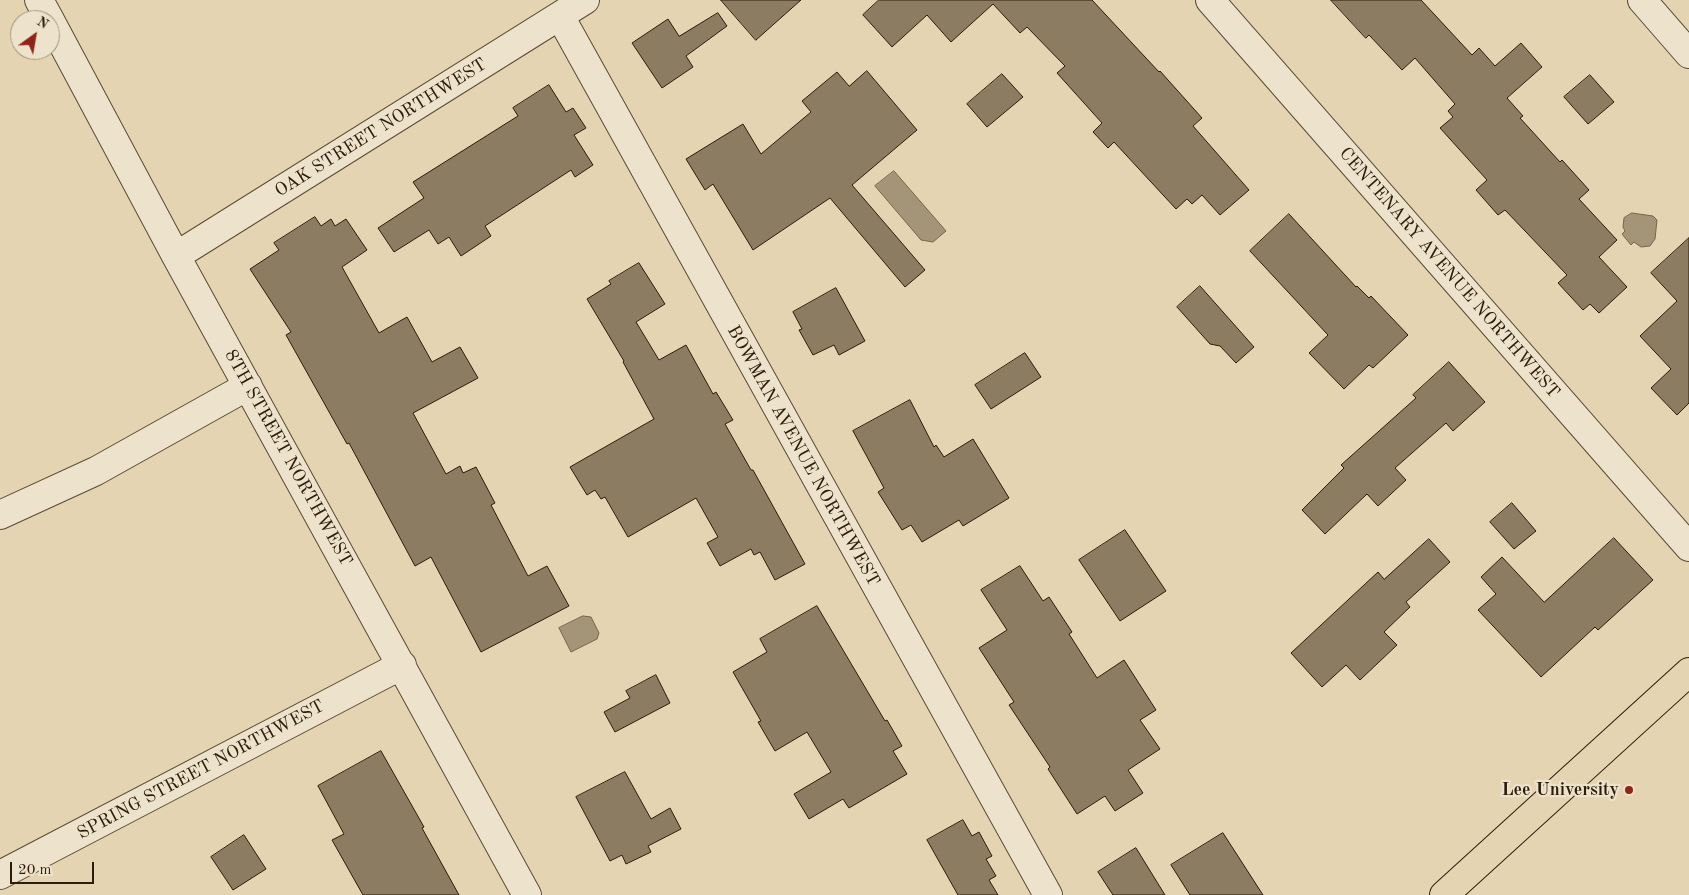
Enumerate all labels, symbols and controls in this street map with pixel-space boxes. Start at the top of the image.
north arrow [10,10,60,60]
text: N [34,14,51,32]
street label: OAK STREET NORTHWEST [271,54,491,202]
street label: CENTENARY AVENUE NORTHWEST [1334,143,1564,403]
street label: BOWMAN AVENUE NORTHWEST [722,322,884,590]
street label: 8TH STREET NORTHWEST [219,346,357,570]
street label: SPRING STREET NORTHWEST [74,695,328,845]
place label: Lee University [1501,779,1619,801]
marker: Lee University [1623,784,1635,796]
scale bar [12,852,96,884]
text: 20 m [18,863,52,878]

